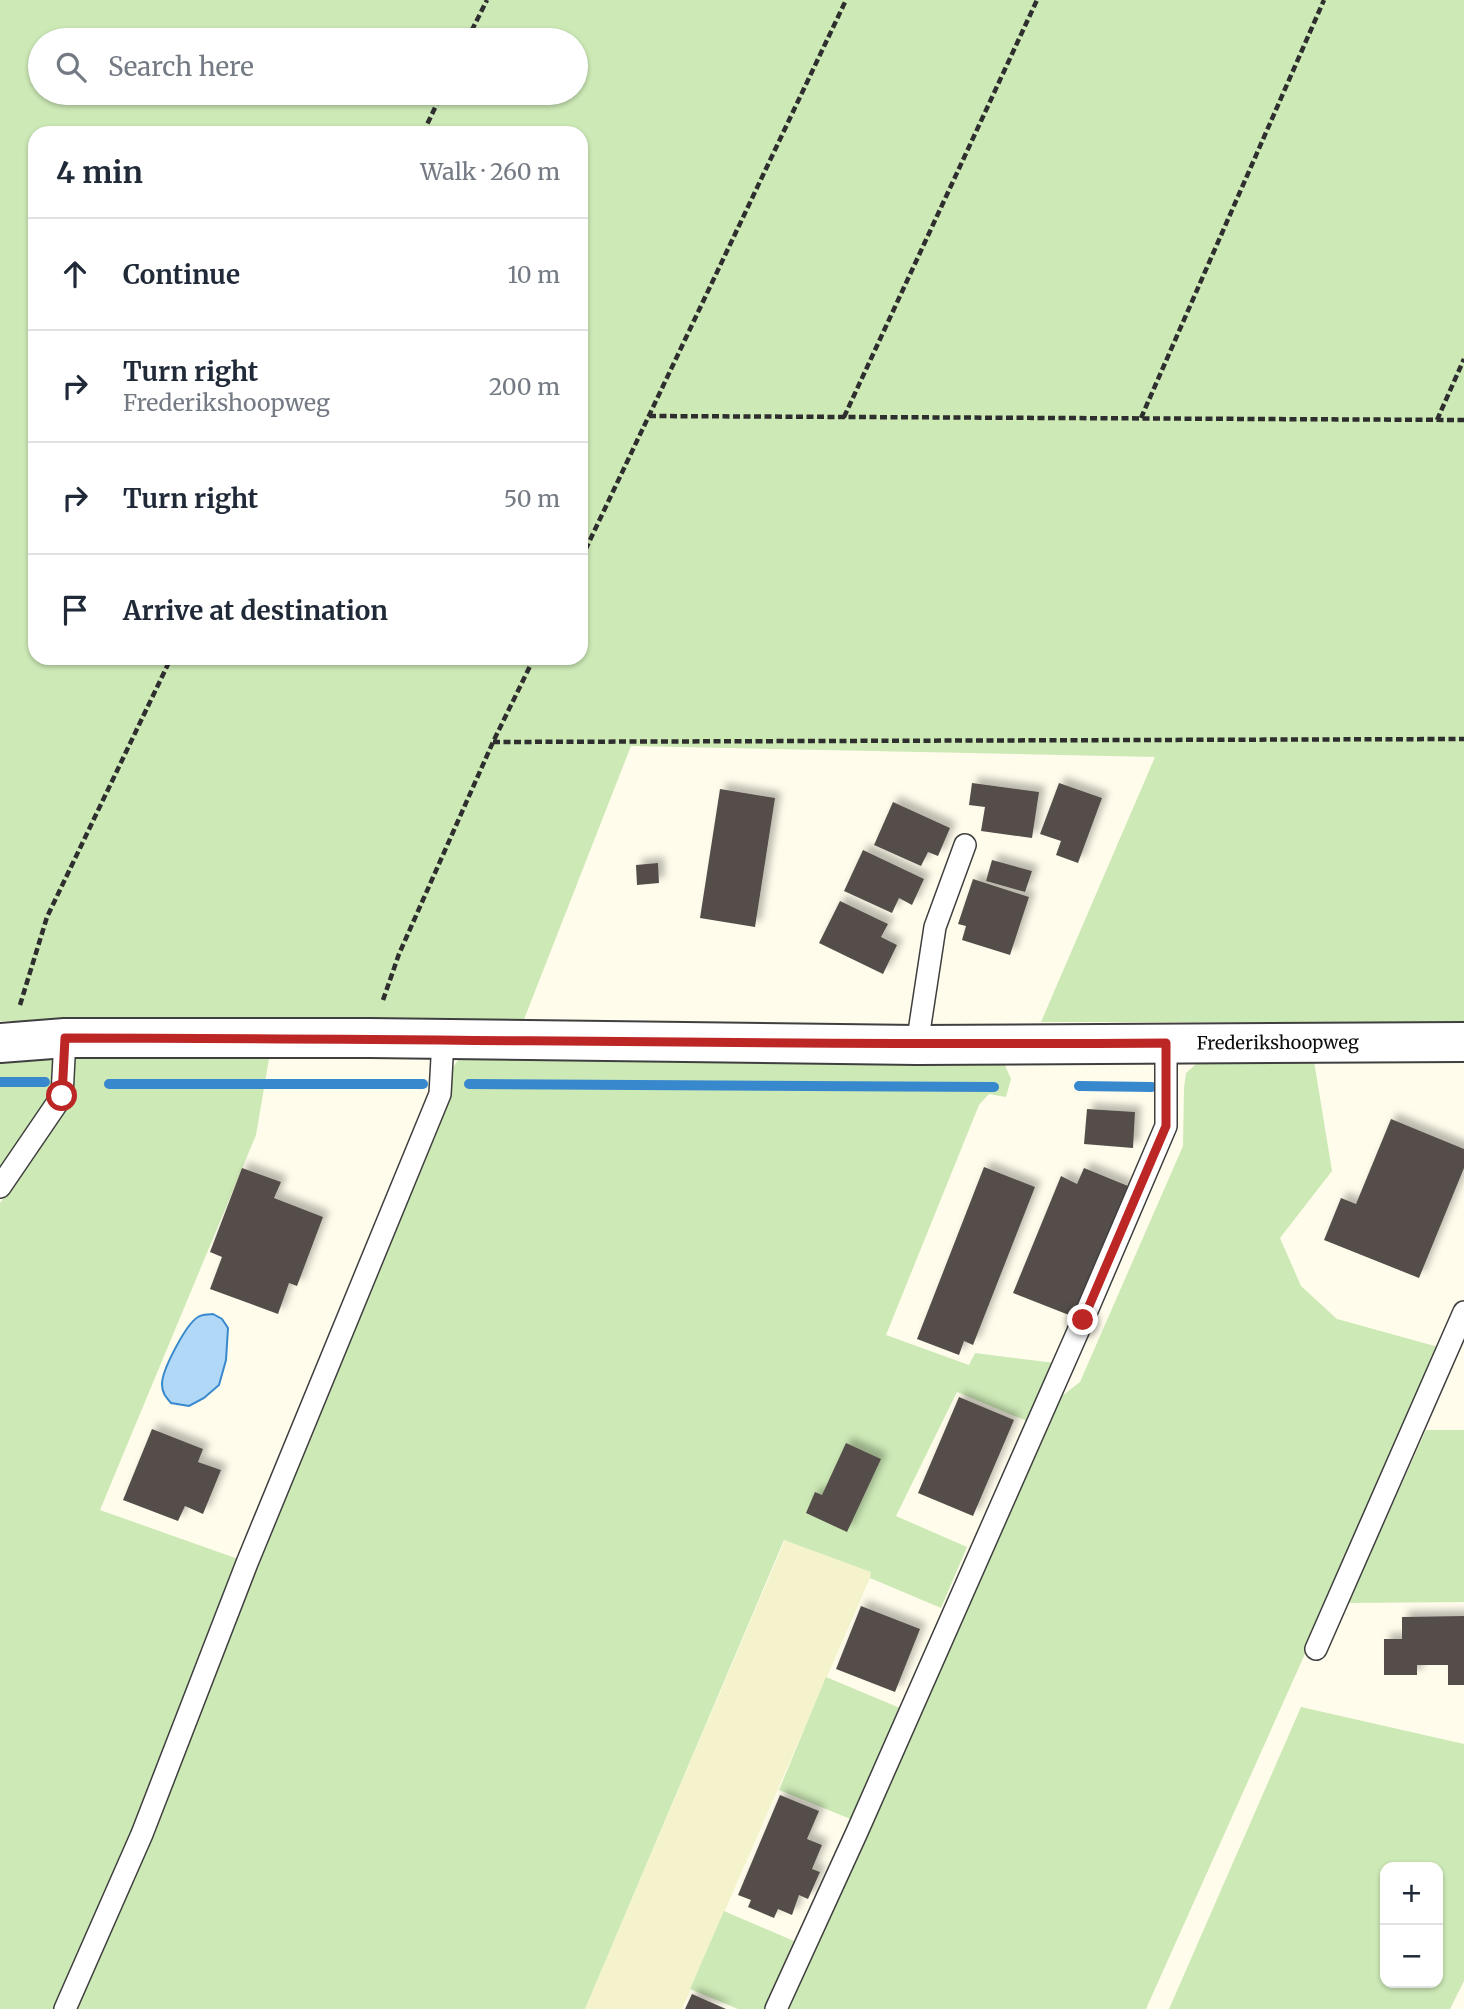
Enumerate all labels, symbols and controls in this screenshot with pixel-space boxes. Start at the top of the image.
search box [28,28,588,105]
icon: search [52,48,90,86]
text: Search here [108,50,254,83]
text: 4 min [56,153,143,191]
text: Walk · 260 m [420,157,560,186]
icon: ahead [56,255,94,293]
text: Continue [123,258,240,291]
text: 10 m [507,260,560,289]
text: Turn right [123,355,258,388]
icon: right [56,367,94,405]
text: 200 m [489,372,560,401]
text: Frederikshoopweg [123,388,330,417]
icon: right [56,479,94,517]
text: Turn right [123,482,258,515]
text: 50 m [504,484,560,513]
icon: arrive [56,591,94,629]
text: Arrive at destination [123,594,388,627]
street label: Frederikshoopweg [1197,1031,1359,1054]
route start [46,1080,77,1111]
route end [1067,1304,1098,1335]
map controls [1380,1862,1443,1988]
button: + [1380,1862,1443,1925]
button: − [1380,1925,1443,1988]

